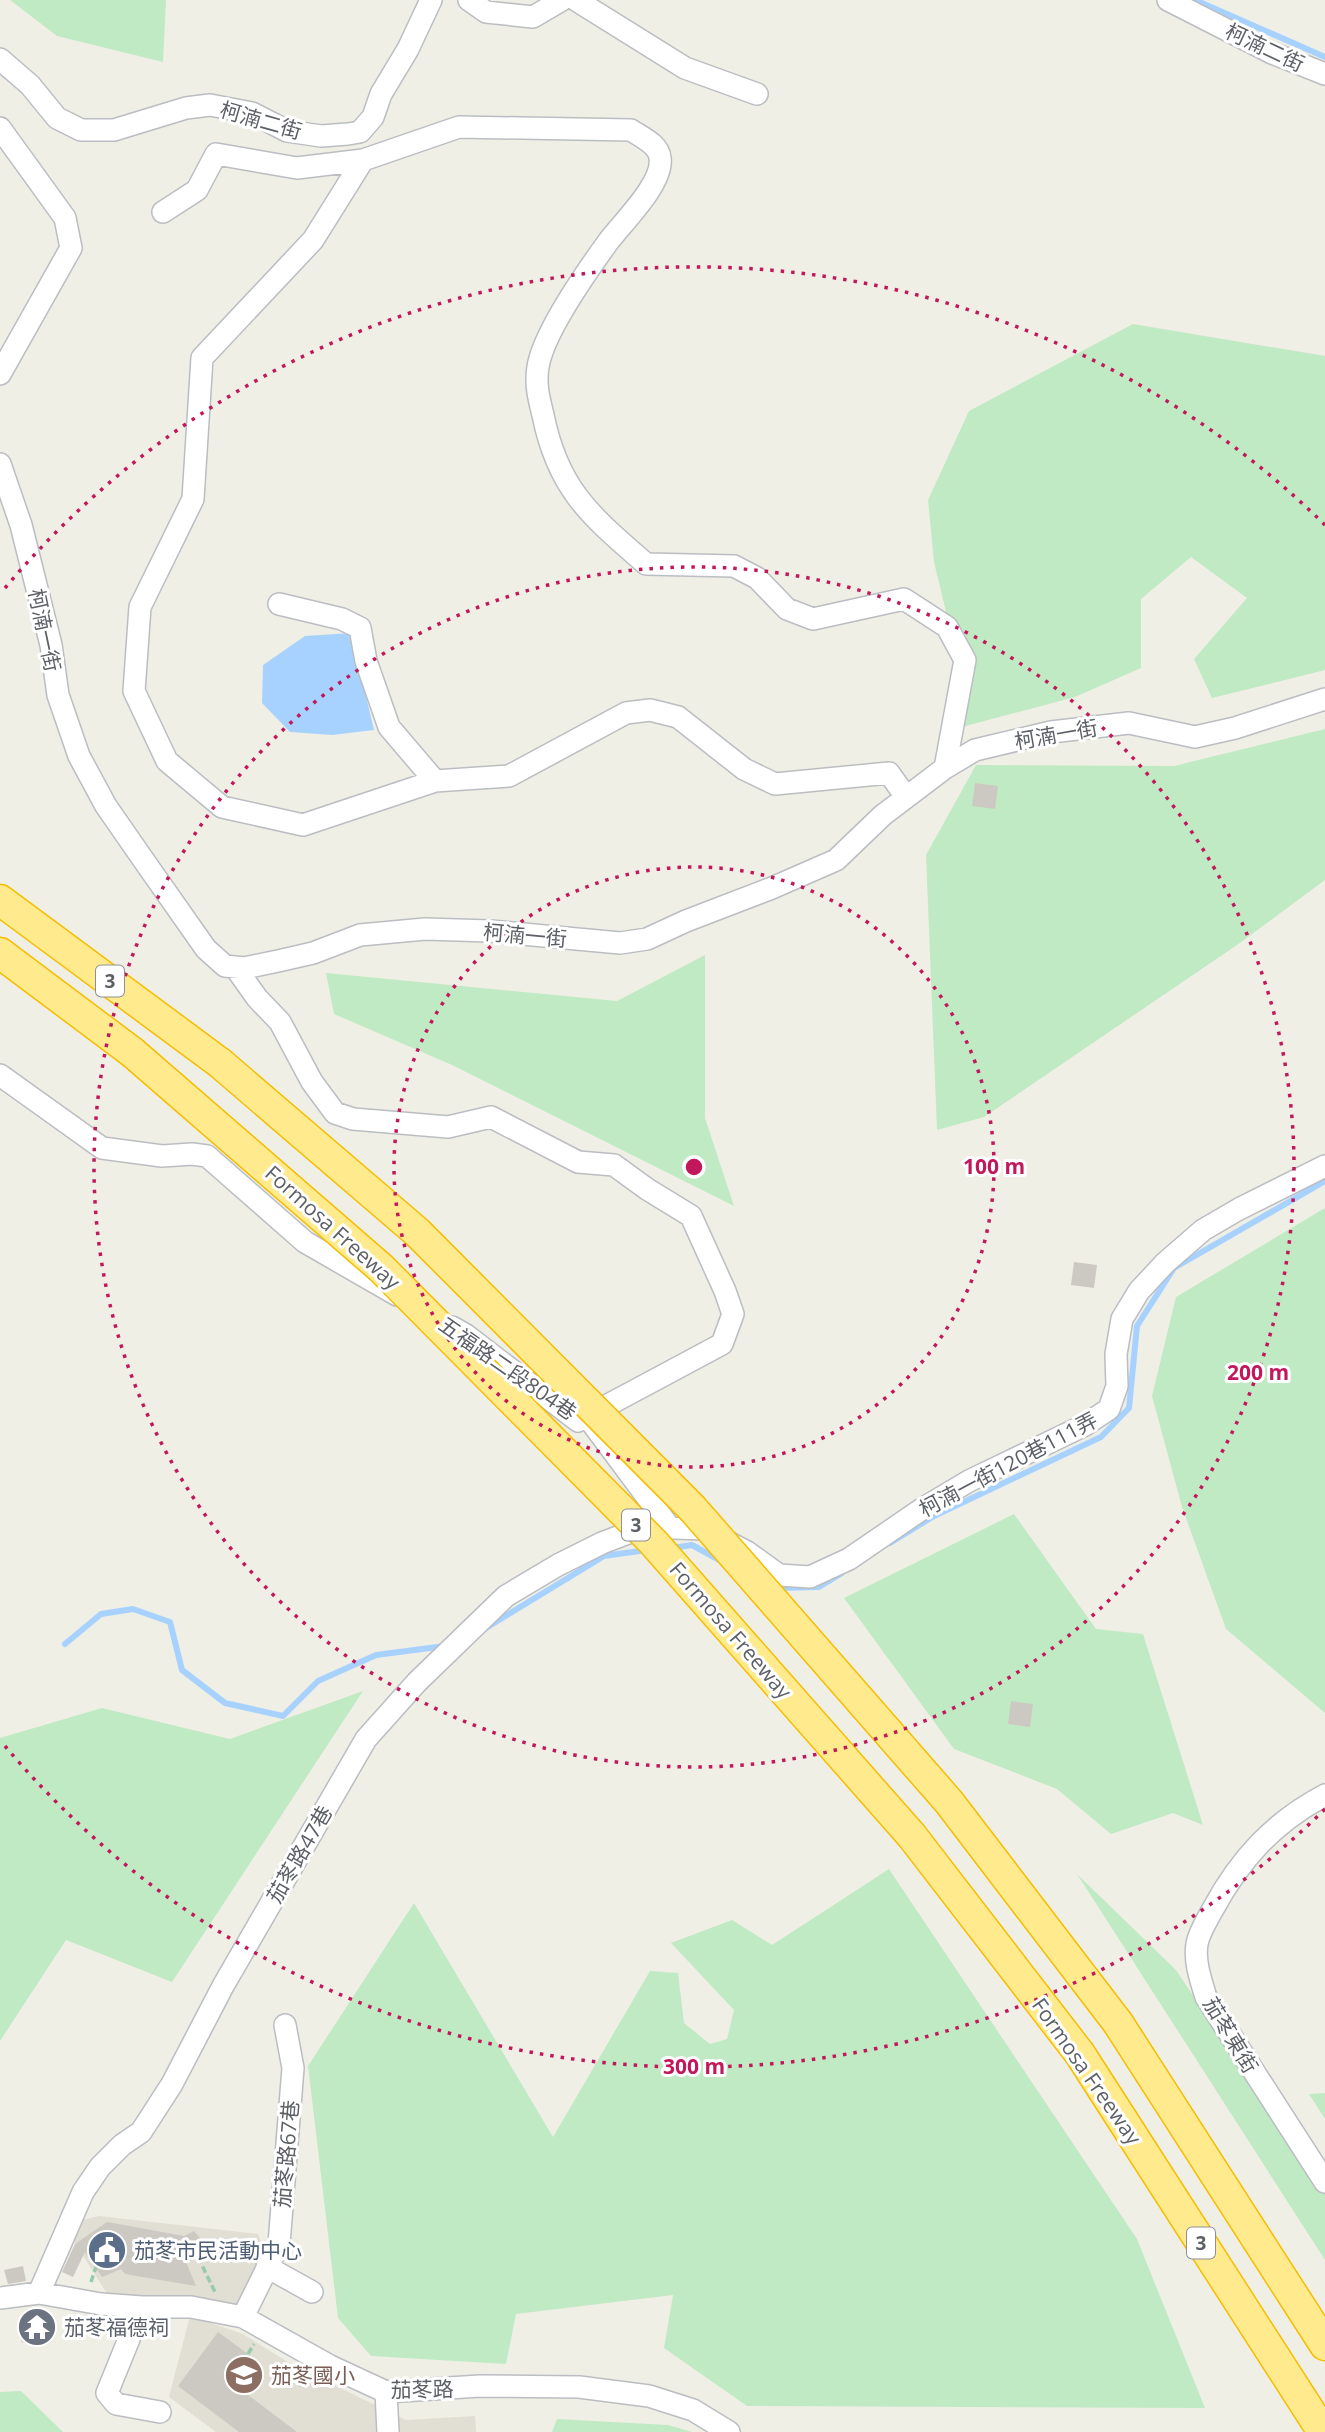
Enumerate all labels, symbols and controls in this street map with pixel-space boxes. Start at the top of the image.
street label: 柯湳二街 [1221,17,1309,77]
street label: 柯湳二街 [217,95,305,145]
street label: 柯湳一街 [23,586,67,674]
street label: 柯湳一街 [1012,713,1100,755]
street label: 柯湳一街 [482,917,568,953]
road number: 3 [96,965,124,996]
text: 100 m [963,1152,1025,1180]
centre of rings [682,1155,706,1179]
street label: Formosa Freeway [259,1159,407,1296]
street label: 五福路二段804巷 [434,1310,582,1426]
text: 200 m [1227,1358,1289,1386]
street label: 柯湳一街120巷111弄 [914,1405,1102,1523]
road number: 3 [622,1510,650,1540]
street label: Formosa Freeway [664,1556,799,1705]
street label: 茄苳路47巷 [260,1800,338,1908]
street label: Formosa Freeway [1026,1992,1148,2150]
street label: 茄苳東街 [1197,1992,1265,2078]
text: 300 m [663,2052,725,2080]
street label: 茄苳路67巷 [267,2099,305,2209]
road number: 3 [1187,2228,1215,2258]
public building icon: 茄苳市民活動中心 [86,2229,128,2271]
place label: 茄苳市民活動中心 [134,2236,302,2264]
temple icon: 茄苳福德祠 [16,2306,58,2348]
place label: 茄苳福德祠 [64,2313,169,2341]
school or university icon: 茄苳國小 [223,2354,265,2396]
place label: 茄苳國小 [271,2361,355,2389]
street label: 茄苳路 [390,2374,454,2404]

